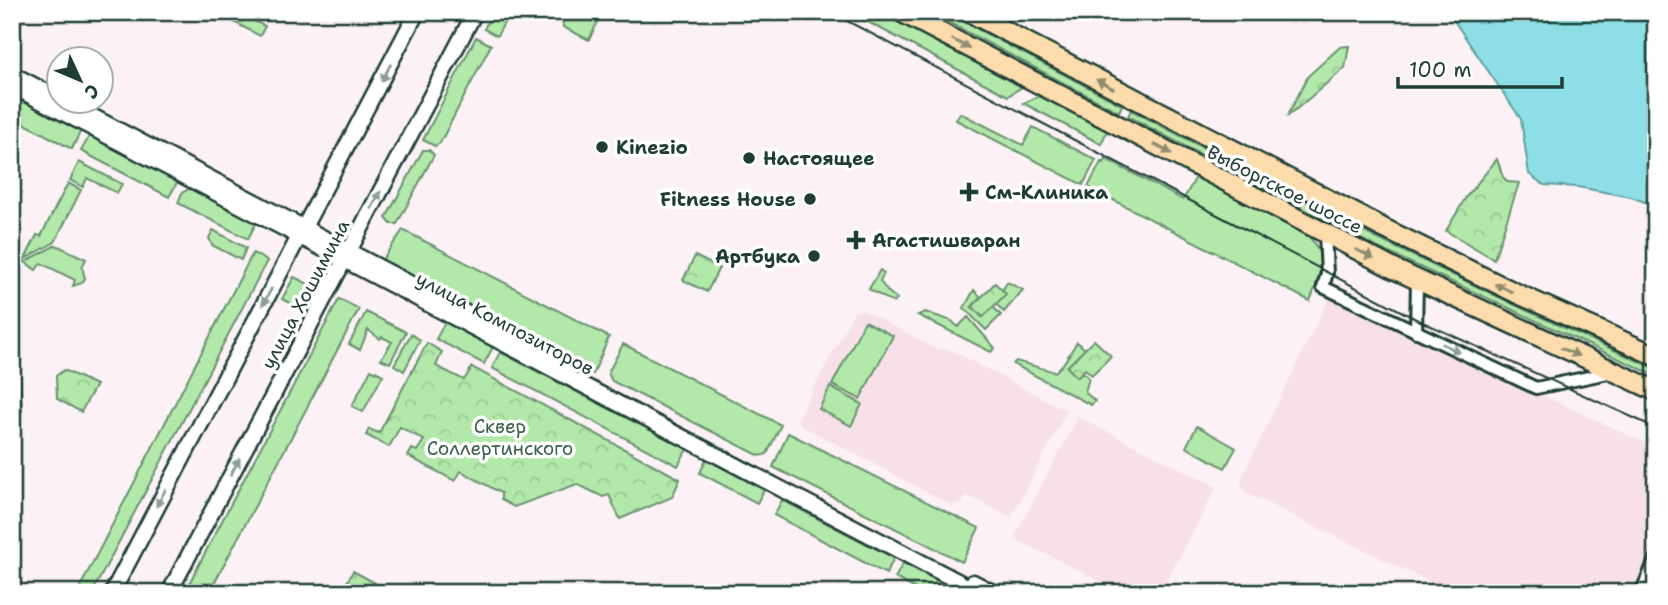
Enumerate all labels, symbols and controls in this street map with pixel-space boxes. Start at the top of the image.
one-way arrow [951,38,971,50]
north arrow [46,46,116,116]
scale bar [1398,46,1563,90]
text: 100 m [1409,56,1472,84]
one-way arrow [380,63,392,83]
one-way arrow [1095,78,1115,90]
text: С [79,79,105,104]
place label: Kinezio [616,135,688,160]
marker: Kinezio [594,139,610,155]
street label: Выборгское шоссе [1203,139,1367,239]
one-way arrow [1153,144,1173,155]
place label: Настоящее [763,146,875,171]
marker: Настоящее [741,150,757,166]
place label: См-Клиника [985,180,1108,205]
marker: См-Клиника [959,182,979,202]
place label: Fitness House [660,187,796,212]
one-way arrow [370,191,382,210]
marker: Fitness House [802,191,818,207]
street label: улица Хошимина [255,215,356,373]
place label: Агастишваран [872,228,1021,253]
marker: Агастишваран [846,230,866,250]
place label: Артбука [715,244,800,269]
marker: Артбука [806,248,822,264]
one-way arrow [1355,249,1375,260]
street label: улица Композиторов [412,266,598,381]
one-way arrow [1494,282,1514,293]
one-way arrow [262,287,273,307]
one-way arrow [1441,342,1461,354]
one-way arrow [1560,346,1580,358]
park label: Сквер Соллертинского [427,414,573,461]
one-way arrow [229,458,241,477]
one-way arrow [156,489,168,509]

